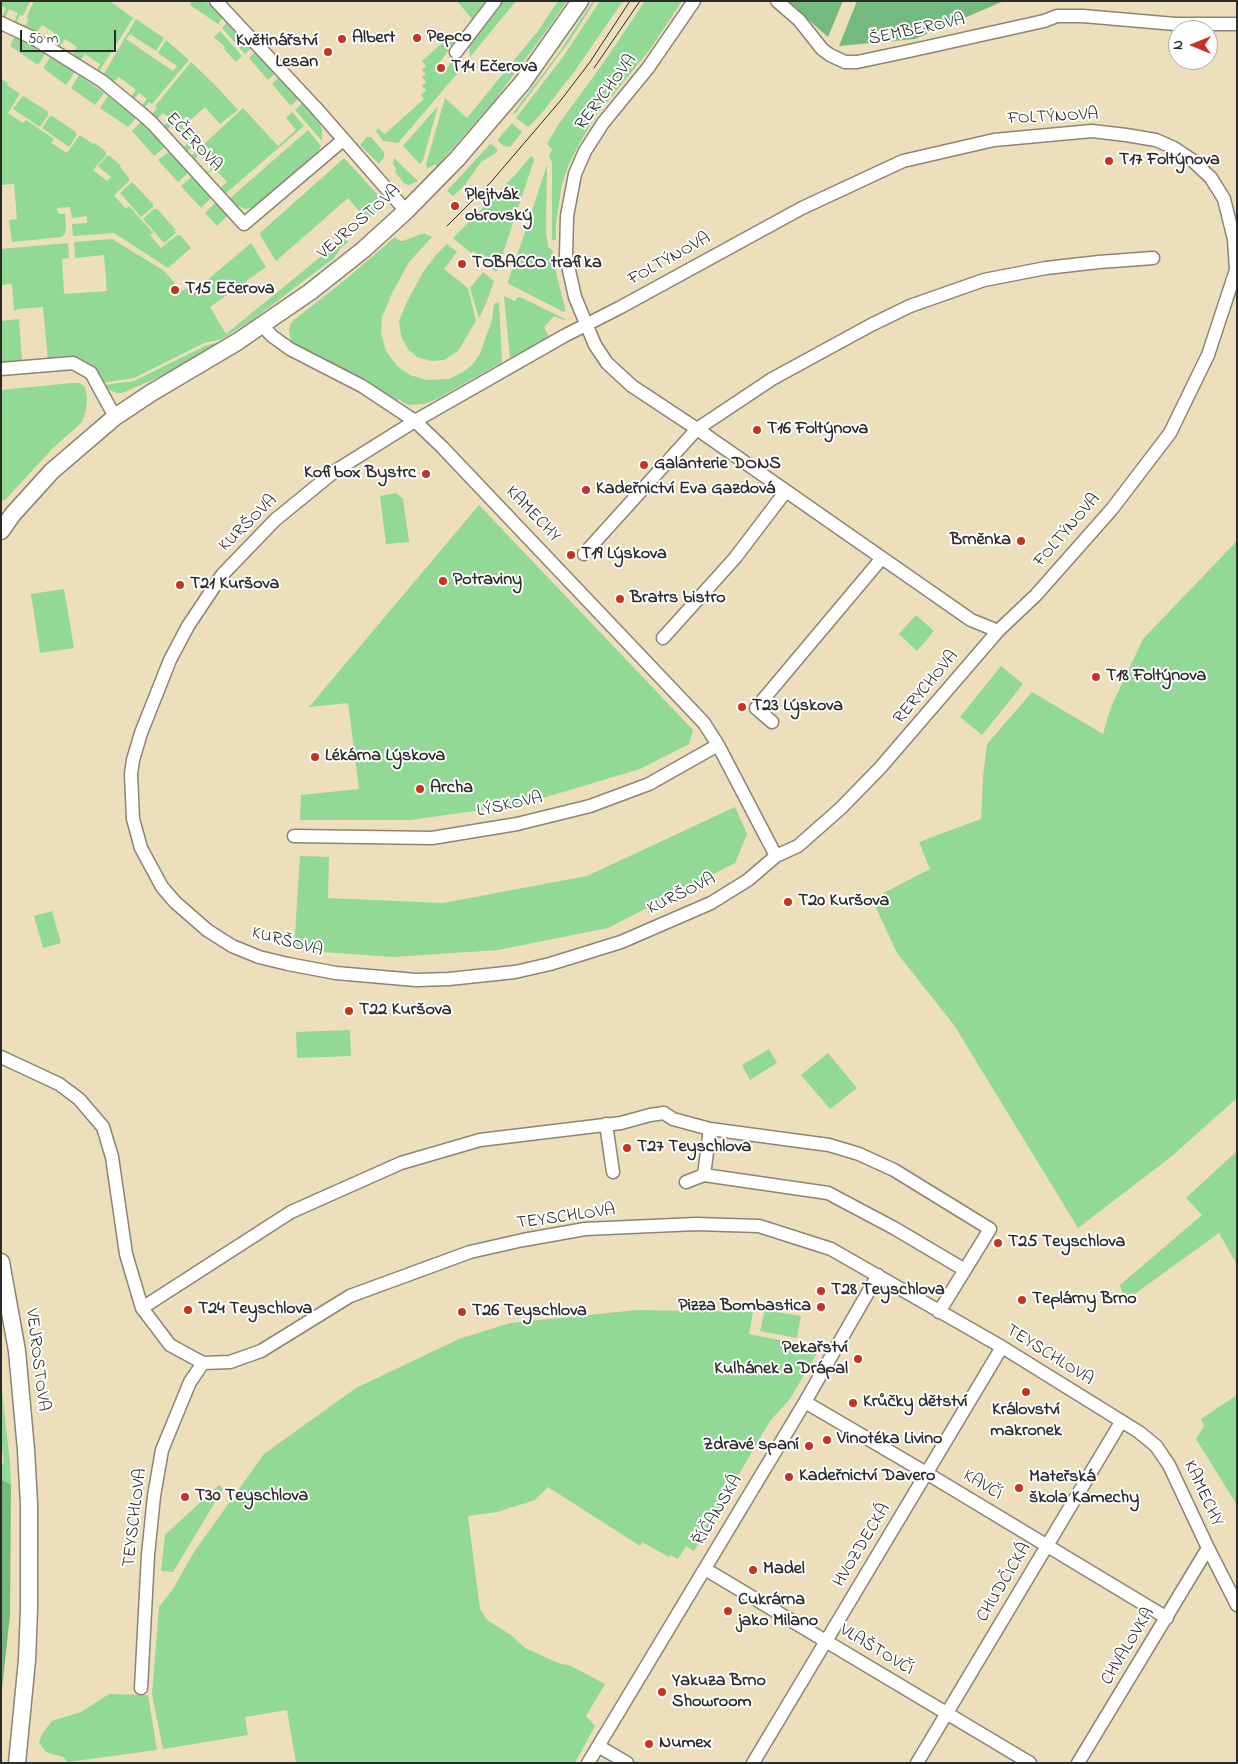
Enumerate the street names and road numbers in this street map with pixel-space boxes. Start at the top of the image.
street label: ŠEMBEROVA [867,10,967,52]
street label: RERYCHOVA [571,51,643,135]
street label: FOLTÝNOVA [1007,105,1099,131]
street label: EČEROVA [160,109,226,177]
street label: VEJROSTOVA [314,181,406,265]
street label: FOLTÝNOVA [625,229,715,291]
street label: KAMECHY [500,482,564,548]
street label: FOLTÝNOVA [1030,490,1106,572]
street label: KURŠOVA [215,491,283,557]
street label: RERYCHOVA [890,647,964,729]
street label: LÝSKOVA [475,789,545,823]
street label: KURŠOVA [644,869,720,921]
street label: KURŠOVA [249,923,325,963]
street label: TEYSCHLOVA [515,1200,617,1236]
street label: VEJROSTOVA [19,1307,53,1413]
street label: TEYSCHLOVA [1001,1321,1097,1391]
street label: KAMECHY [1177,1458,1227,1530]
street label: KAVČÍ [958,1466,1006,1506]
street label: TEYSCHLOVA [119,1467,153,1569]
street label: ŘÍČANSKÁ [689,1472,749,1550]
street label: HVOZDECKÁ [830,1500,896,1592]
street label: CHUDČICKÁ [973,1539,1037,1627]
street label: CHVALOVKA [1097,1604,1161,1690]
street label: VLAŠTOVČÍ [835,1621,917,1681]

